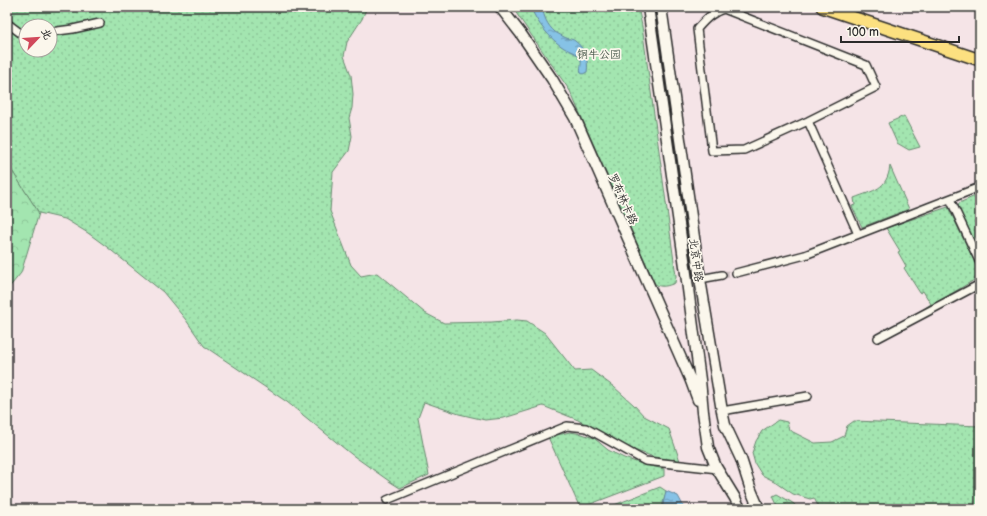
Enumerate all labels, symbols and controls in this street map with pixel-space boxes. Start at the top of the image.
north arrow [18,18,58,58]
scale bar [841,18,959,44]
text: 100 m [847,25,879,40]
text: 北 [38,26,55,42]
park label: 铜牛公园 [577,48,621,61]
street label: 罗布林卡路 [606,171,640,227]
street label: 北京中路 [687,237,705,283]

